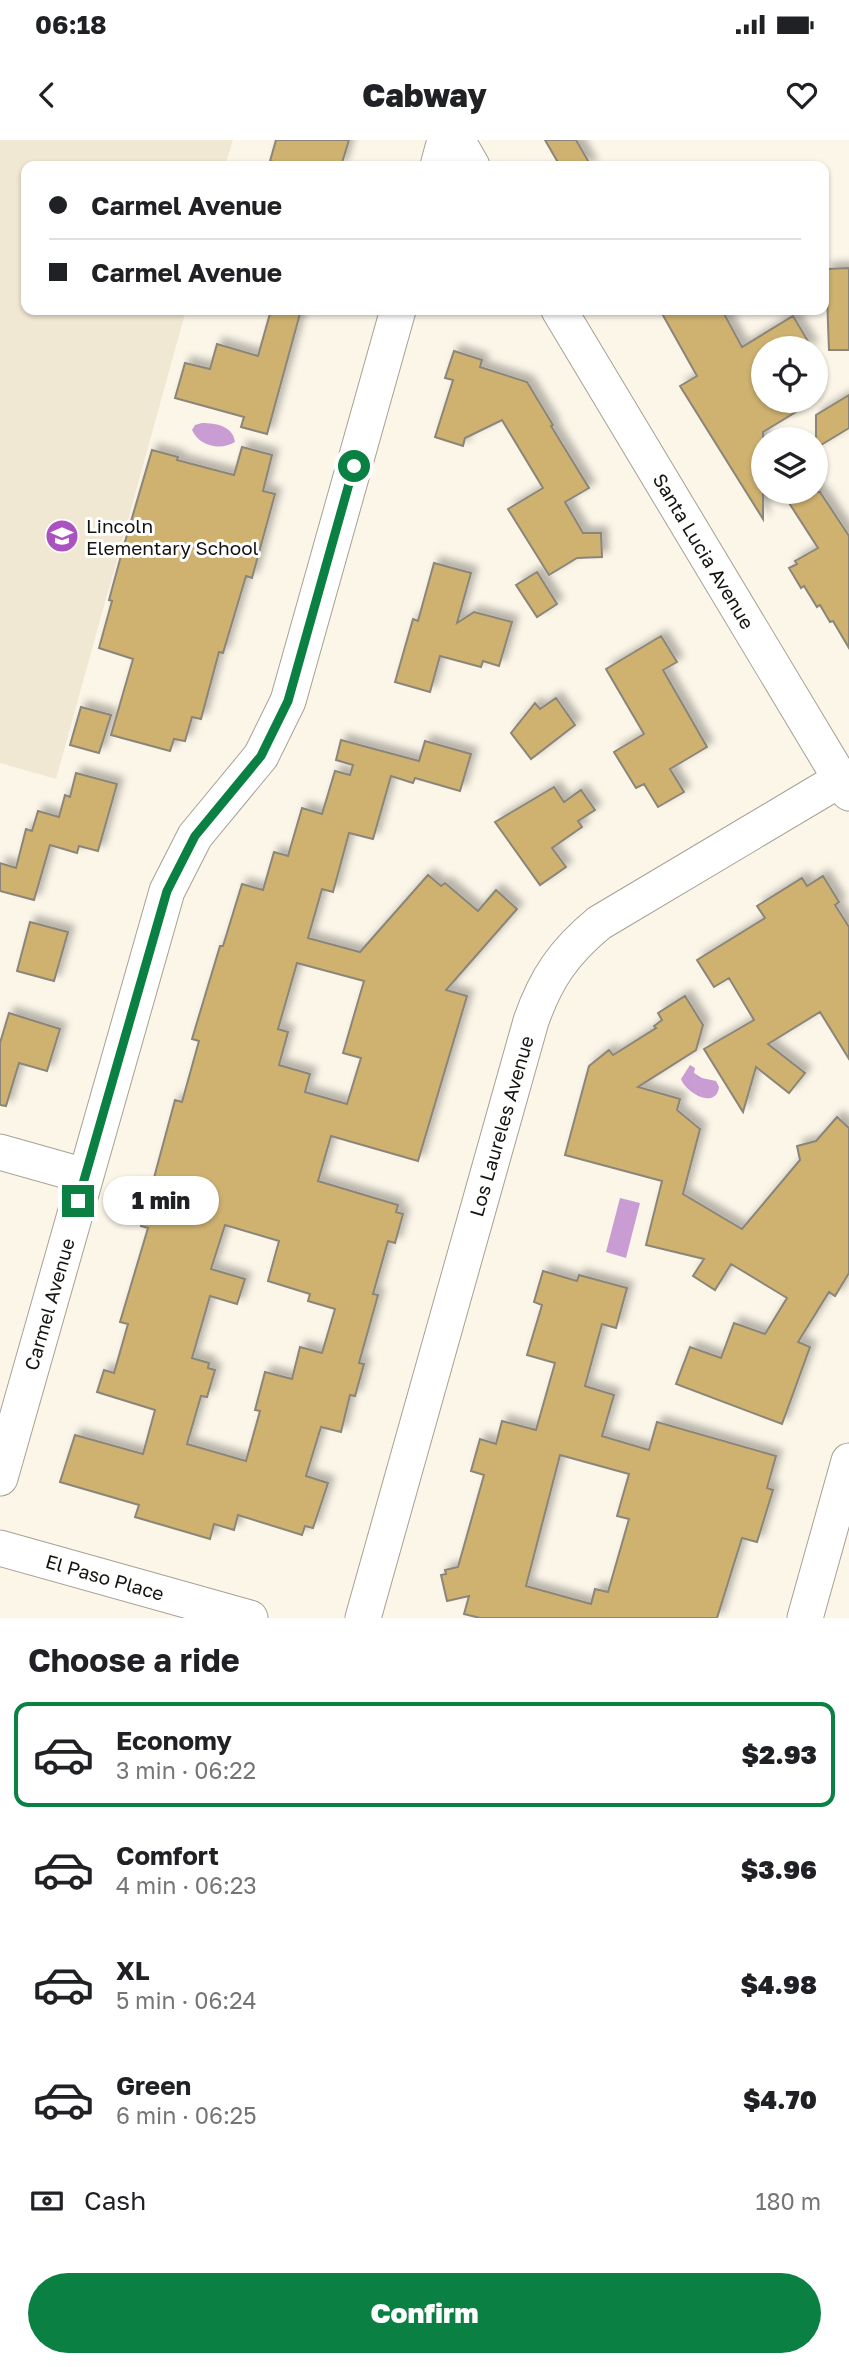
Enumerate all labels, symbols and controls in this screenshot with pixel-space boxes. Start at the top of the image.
text: 06:18 [35,9,107,40]
icon: back [28,76,66,114]
text: Cabway [362,76,487,114]
icon: heart [783,76,821,114]
text: Carmel Avenue [91,190,282,221]
text: Carmel Avenue [91,257,282,288]
map controls [751,336,828,504]
button: locate [751,336,828,413]
button: layers [751,427,828,504]
route start [338,450,370,482]
street label: Santa Lucia Avenue [648,469,760,633]
place label: Lincoln Elementary School [86,514,259,559]
school or university icon: Lincoln Elementary School [43,517,81,555]
street label: Los Laureles Avenue [464,1033,538,1219]
callout: 1 min [102,1176,218,1226]
route end [62,1185,94,1217]
text: 1 min [132,1186,190,1214]
street label: Carmel Avenue [19,1235,79,1373]
street label: El Paso Place [43,1549,167,1605]
text: Choose a ride [28,1641,240,1679]
icon: car [32,1723,95,1786]
text: Economy [116,1725,232,1756]
text: $2.93 [742,1739,817,1770]
text: 3 min · 06:22 [116,1756,256,1784]
icon: car [32,1838,95,1901]
text: Comfort [116,1840,219,1871]
text: $3.96 [741,1854,817,1885]
text: 4 min · 06:23 [116,1871,257,1899]
icon: car [32,1953,95,2016]
text: XL [116,1955,150,1986]
text: $4.98 [741,1969,817,2000]
text: 5 min · 06:24 [116,1986,257,2014]
icon: car [32,2068,95,2131]
text: Green [116,2070,191,2101]
text: $4.70 [743,2084,817,2115]
text: 6 min · 06:25 [116,2101,256,2129]
icon: cash [28,2182,66,2220]
text: Cash [84,2185,146,2216]
text: 180 m [755,2187,821,2215]
button: Confirm [28,2273,821,2353]

